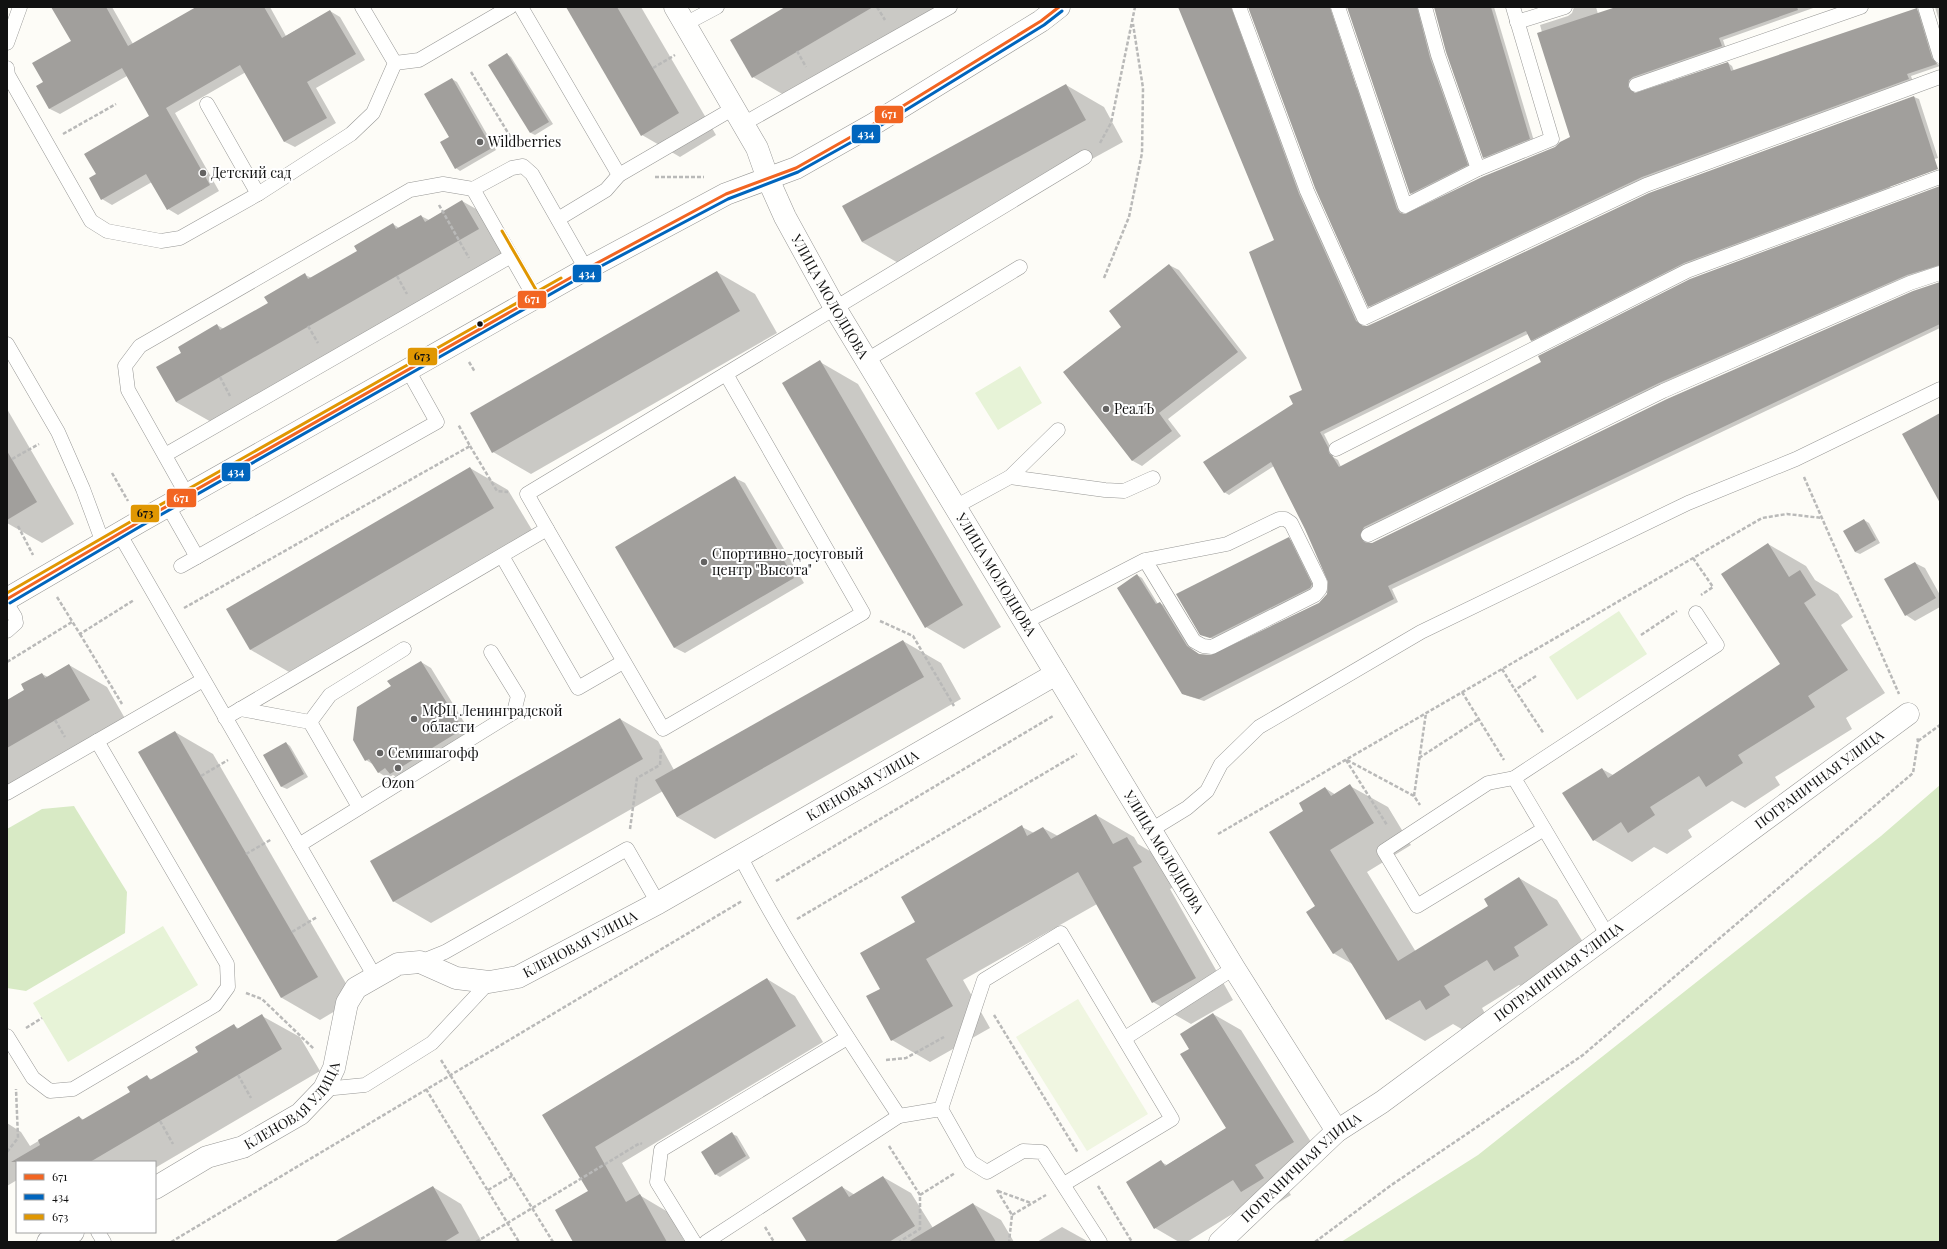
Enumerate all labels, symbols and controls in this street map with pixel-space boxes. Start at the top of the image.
line badge: 671 [874,105,904,124]
text: 671 [881,106,897,121]
line badge: 434 [851,124,881,144]
text: 434 [858,126,875,141]
place label: Wildberries [487,132,561,151]
marker: Wildberries [475,137,485,147]
place label: Детский сад [211,163,292,182]
marker: Детский сад [198,168,208,178]
street label: УЛИЦА МОЛОДЦОВА [787,230,874,362]
line badge: 434 [572,264,602,283]
text: 434 [579,266,596,281]
line badge: 671 [517,290,547,309]
text: 671 [524,291,540,306]
unlabelled marker [475,319,485,329]
line badge: 673 [407,347,438,366]
text: 673 [414,348,430,363]
place label: РеалЪ [1114,399,1154,418]
marker: РеалЪ [1101,404,1111,414]
line badge: 434 [221,462,251,482]
text: 434 [228,464,245,479]
line badge: 671 [166,488,197,508]
text: 671 [173,490,189,505]
line badge: 673 [130,504,160,523]
text: 673 [137,505,153,520]
street label: УЛИЦА МОЛОДЦОВА [952,509,1041,639]
place label: Спортивно-досуговый центр "Высота" [712,544,864,579]
marker: Спортивно-досуговый центр "Высота" [699,557,709,567]
place label: МФЦ Ленинградской области [422,701,563,736]
marker: МФЦ Ленинградской области [409,714,419,724]
street label: ПОГРАНИЧНАЯ УЛИЦА [1750,725,1887,833]
place label: Семишагофф [388,743,479,762]
street label: КЛЕНОВАЯ УЛИЦА [802,745,922,825]
marker: Семишагофф [375,748,385,758]
marker: Ozon [393,763,403,773]
place label: Ozon [381,773,415,792]
street label: УЛИЦА МОЛОДЦОВА [1119,786,1209,917]
street label: КЛЕНОВАЯ УЛИЦА [519,906,640,982]
street label: ПОГРАНИЧНАЯ УЛИЦА [1490,917,1627,1025]
street label: КЛЕНОВАЯ УЛИЦА [240,1060,344,1153]
street label: ПОГРАНИЧНАЯ УЛИЦА [1236,1108,1364,1226]
legend [16,1161,156,1233]
text: 671 [52,1168,68,1184]
text: 434 [52,1188,69,1204]
text: 673 [52,1208,69,1224]

